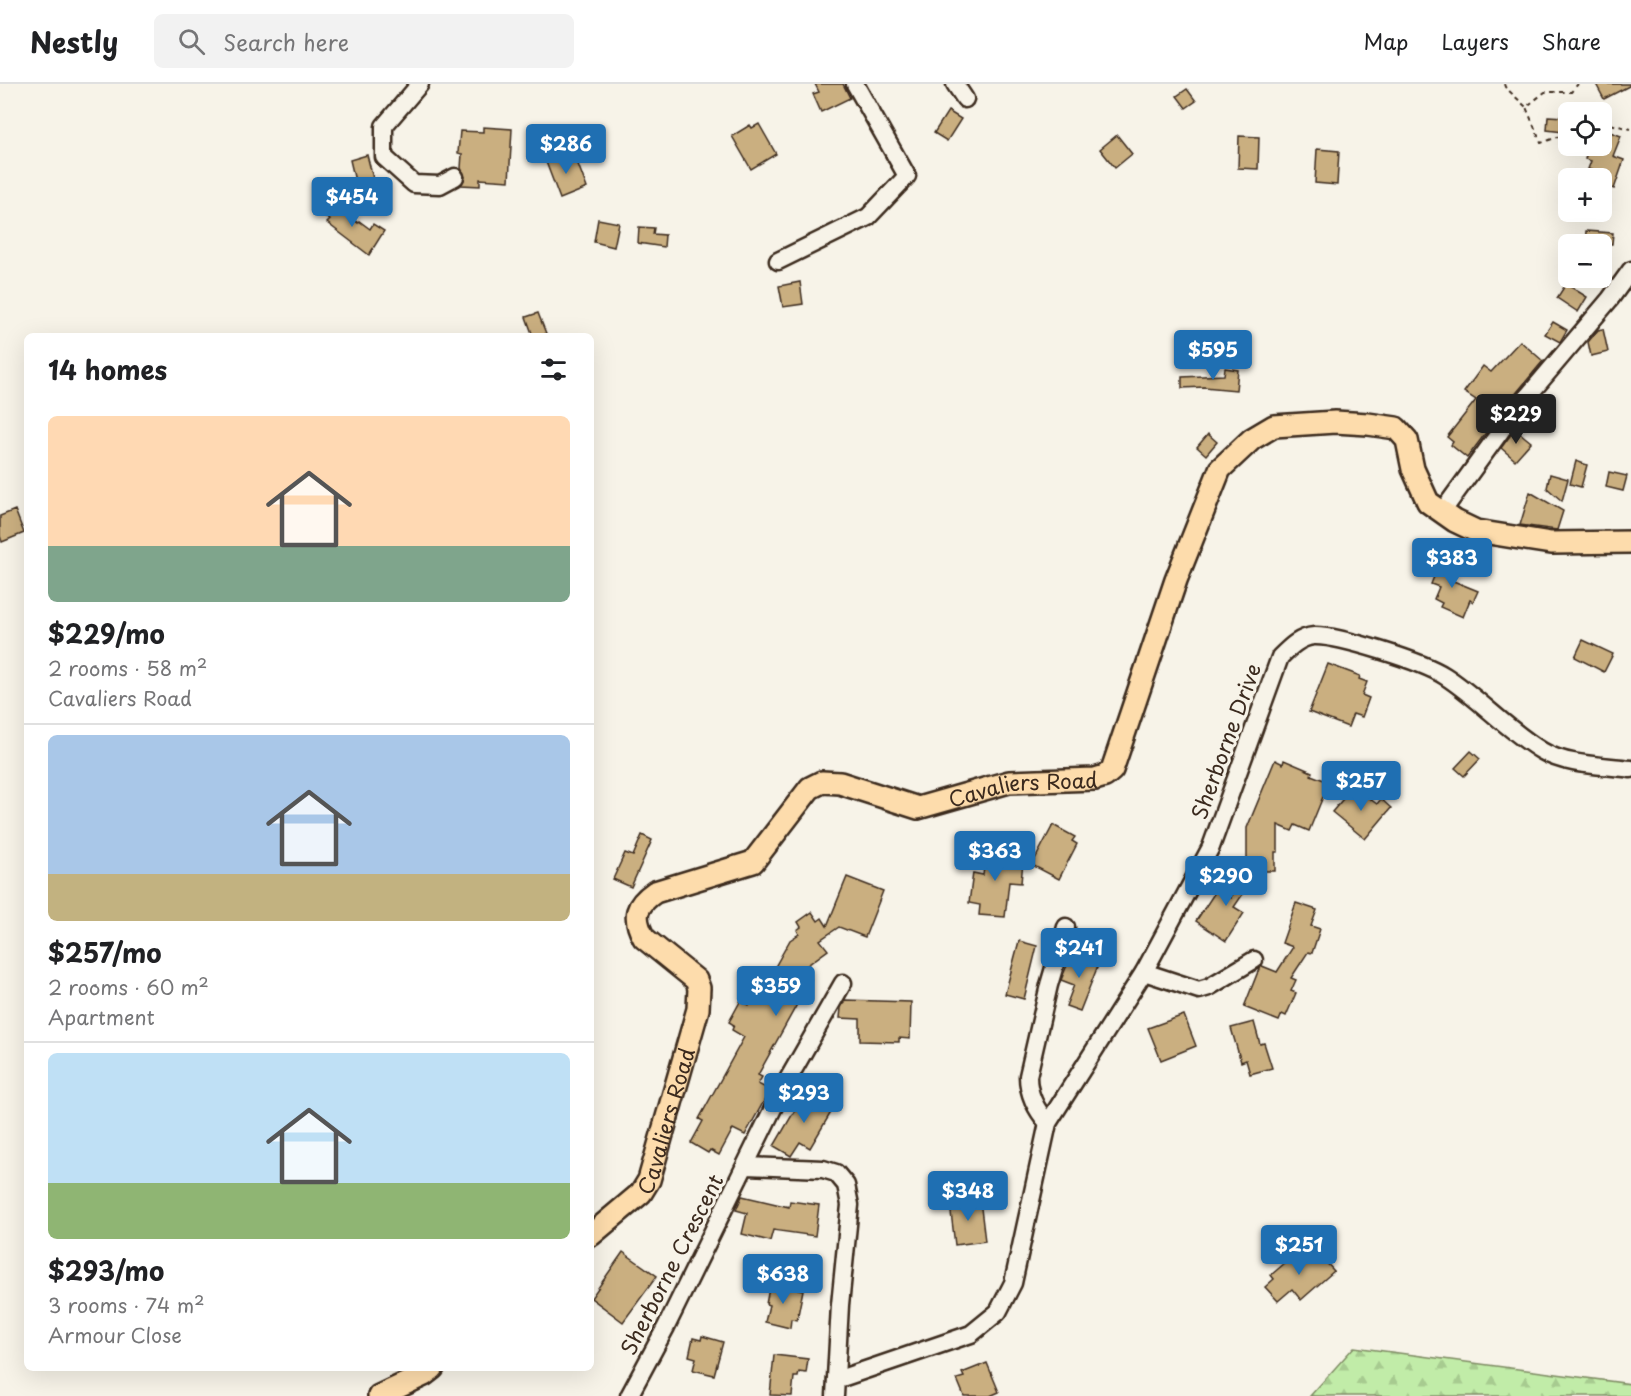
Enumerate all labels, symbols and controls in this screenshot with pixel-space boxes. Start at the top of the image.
search box [154,14,574,68]
text: Nestly [30,20,118,63]
icon: search [175,25,208,58]
text: Search here [223,25,349,58]
text: Map [1364,25,1408,57]
text: Layers [1441,25,1509,57]
text: Share [1542,25,1601,57]
map controls [1558,102,1612,288]
button: locate [1558,102,1612,156]
pin: $286 [530,124,602,175]
text: $286 [540,128,592,158]
button: + [1558,168,1612,222]
pin: $454 [316,177,388,228]
text: $454 [326,181,378,211]
button: − [1558,234,1612,288]
pin: $595 [1177,330,1249,381]
text: $595 [1188,334,1238,364]
text: 14 homes [48,350,167,389]
icon: filters [537,353,570,386]
pin: $229 [1480,394,1552,445]
text: $229 [1490,398,1542,428]
icon: home [255,455,363,563]
pin: $383 [1416,538,1488,589]
text: $383 [1426,542,1478,572]
text: $229/mo [48,614,165,653]
text: 2 rooms · 58 m² [48,653,207,683]
street label: Sherborne Drive [1182,659,1268,823]
text: Cavaliers Road [48,683,192,713]
pin: $257 [1325,761,1397,812]
street label: Cavaliers Road [944,763,1098,815]
text: $257 [1336,765,1386,795]
icon: home [255,774,363,882]
pin: $363 [959,831,1031,882]
text: $363 [968,835,1022,865]
pin: $290 [1190,856,1262,907]
text: $290 [1199,860,1253,890]
pin: $241 [1043,928,1115,979]
text: $241 [1055,932,1103,962]
text: $257/mo [48,933,162,972]
pin: $359 [740,966,812,1017]
text: $359 [751,970,801,1000]
text: 2 rooms · 60 m² [48,972,209,1002]
text: Apartment [48,1002,155,1032]
street label: Cavaliers Road [628,1044,702,1200]
pin: $293 [768,1073,840,1124]
text: $293 [778,1077,830,1107]
icon: home [255,1092,363,1200]
street label: Sherborne Crescent [612,1168,730,1360]
pin: $348 [932,1171,1004,1222]
text: $348 [942,1175,994,1205]
pin: $251 [1263,1225,1335,1276]
text: $251 [1275,1229,1323,1259]
text: $293/mo [48,1251,164,1290]
pin: $638 [747,1254,819,1305]
text: $638 [757,1258,809,1288]
text: 3 rooms · 74 m² [48,1290,205,1320]
text: Armour Close [48,1320,182,1350]

